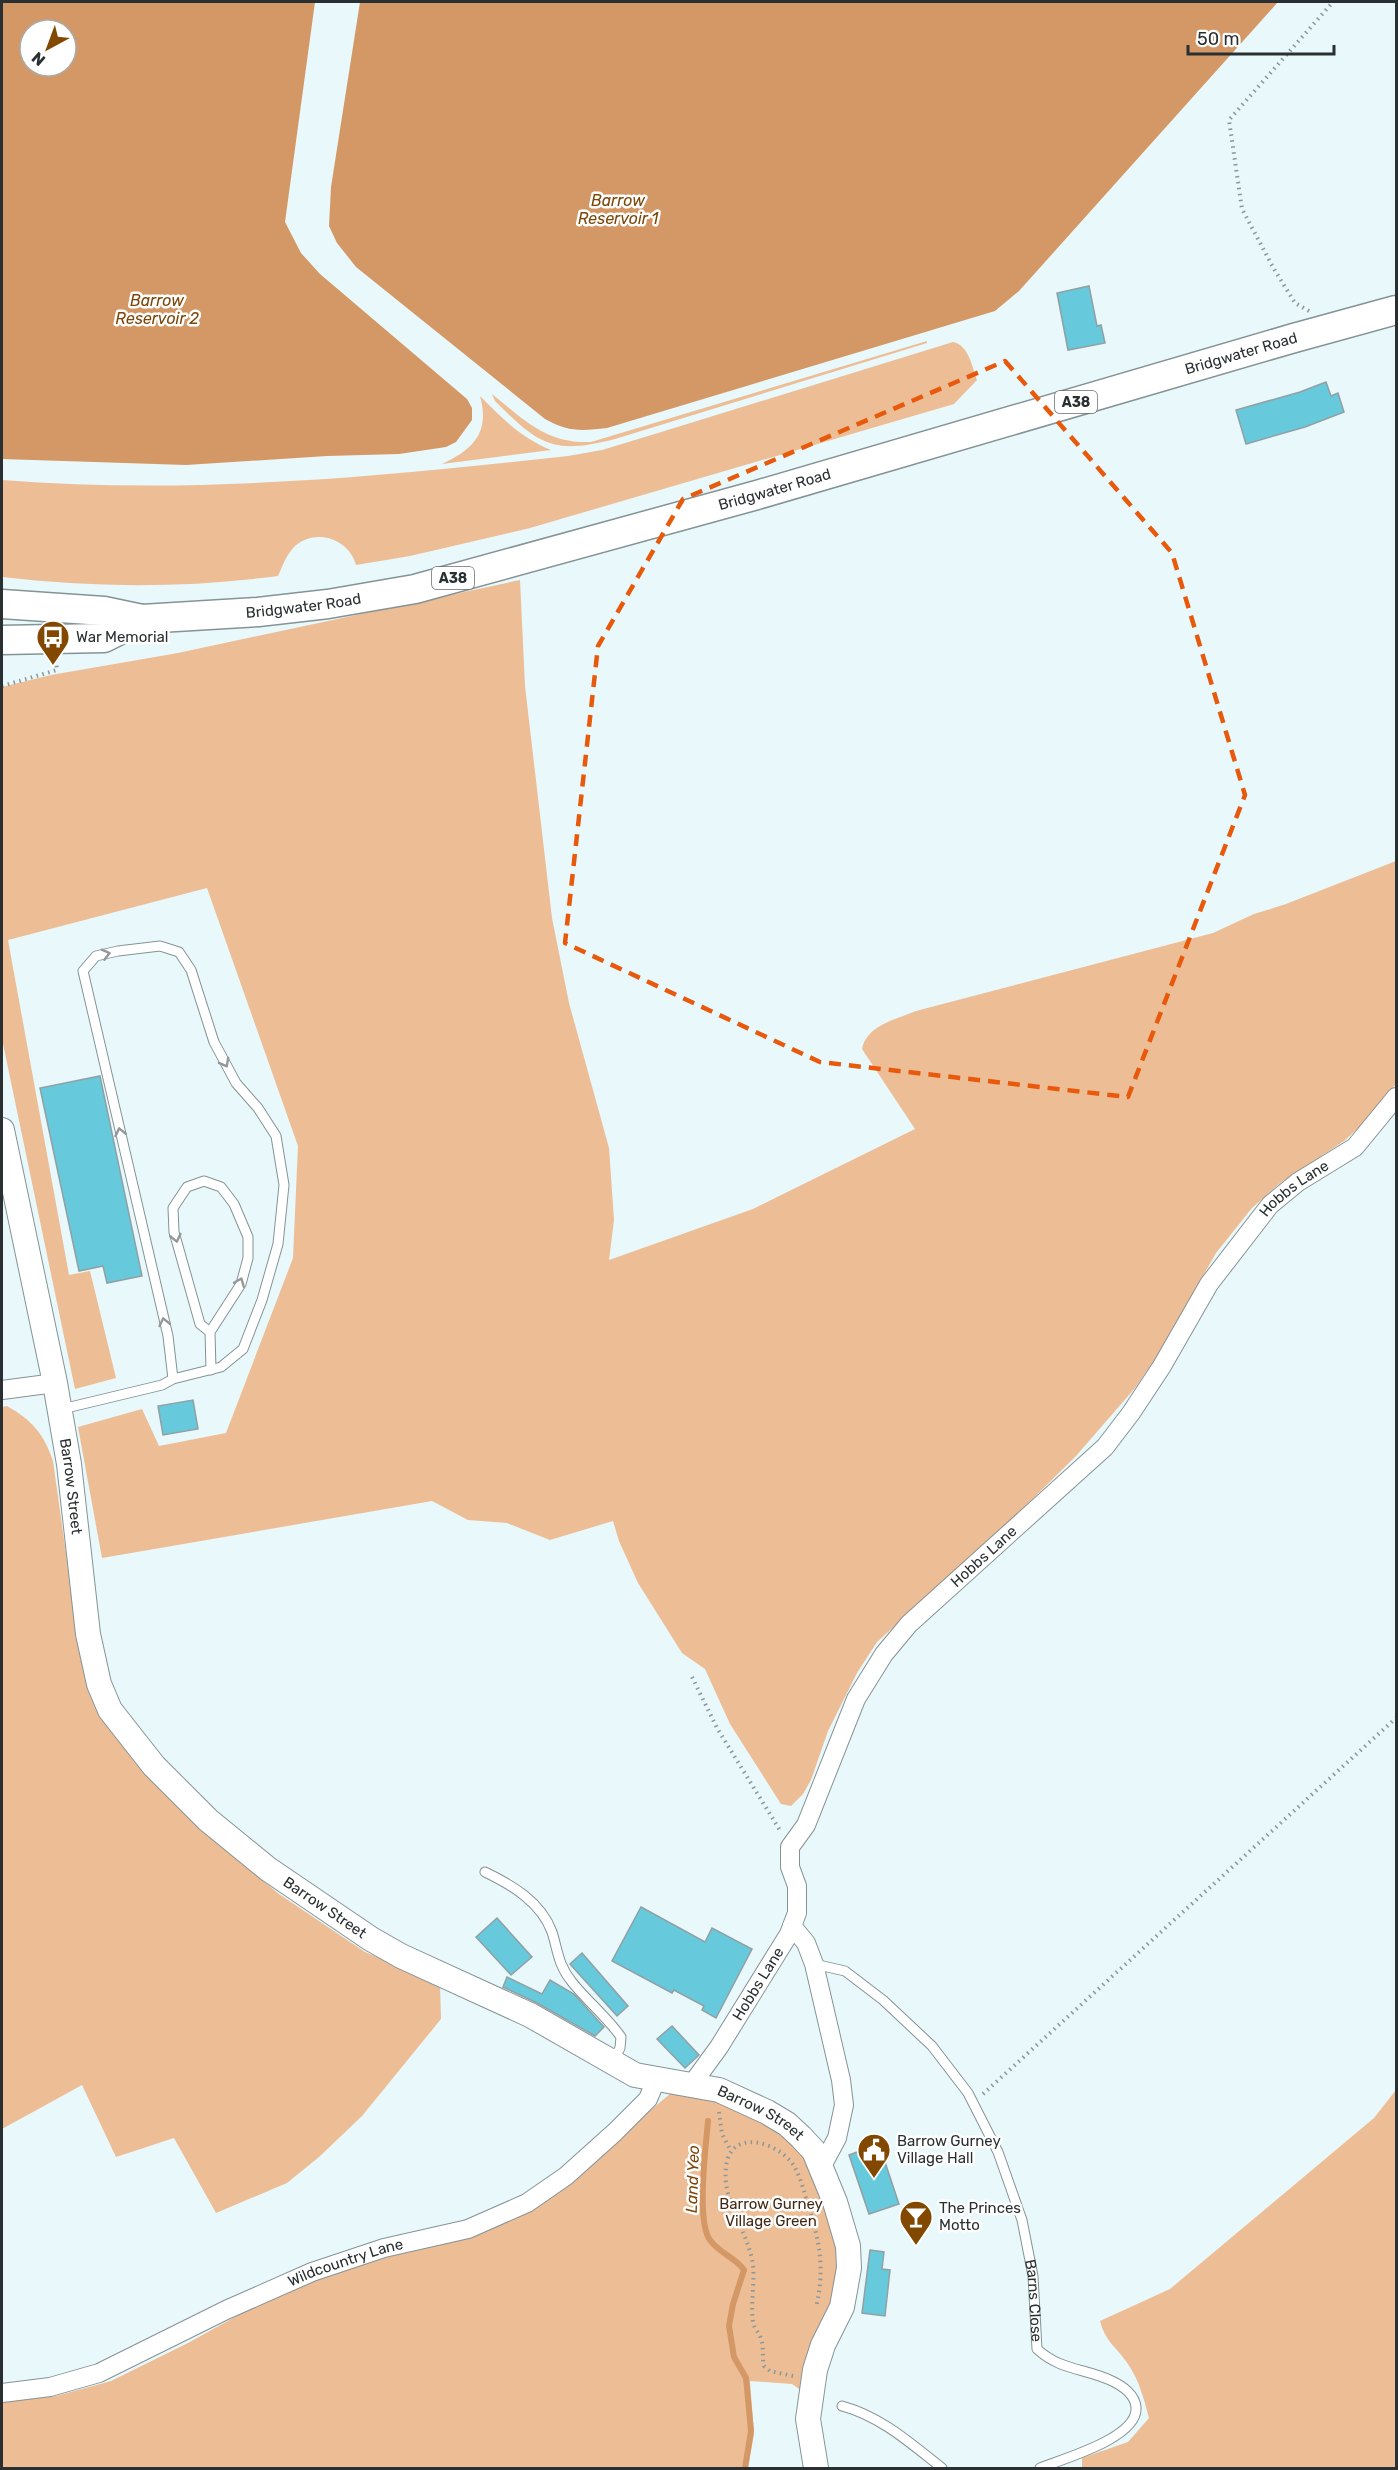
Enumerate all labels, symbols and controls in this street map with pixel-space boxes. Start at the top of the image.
north arrow [18,18,78,78]
scale bar [1188,18,1334,56]
text: 50 m [1197,28,1240,50]
text: N [28,48,49,70]
water label: Barrow Reservoir 1 [578,191,659,228]
water label: Barrow Reservoir 2 [115,291,199,328]
street label: Bridgwater Road [1183,329,1299,378]
road number: A38 [1055,391,1097,413]
street label: Bridgwater Road [716,465,833,514]
road number: A38 [432,567,474,589]
street label: Bridgwater Road [245,589,362,622]
bus stop icon: War Memorial [35,619,71,666]
place label: War Memorial [76,628,169,646]
one-way arrow [101,948,111,961]
one-way arrow [218,1056,229,1067]
one-way arrow [115,1127,128,1137]
street label: Hobbs Lane [1255,1156,1332,1220]
one-way arrow [169,1233,182,1243]
one-way arrow [233,1278,245,1289]
one-way arrow [159,1317,172,1327]
street label: Barrow Street [56,1437,86,1535]
street label: Hobbs Lane [947,1522,1021,1591]
street label: Barrow Street [280,1873,370,1942]
street label: Hobbs Lane [729,1944,788,2024]
street label: Barrow Street [715,2082,808,2144]
public building icon: Barrow Gurney Village Hall [856,2132,892,2179]
place label: Barrow Gurney Village Hall [897,2132,1001,2167]
water label: Land Yeo [682,2145,703,2213]
park label: Barrow Gurney Village Green [719,2195,823,2230]
bar icon: The Princes Motto [898,2199,934,2246]
place label: The Princes Motto [939,2199,1021,2234]
street label: Wildcountry Lane [285,2235,405,2290]
street label: Barns Close [1021,2258,1046,2342]

